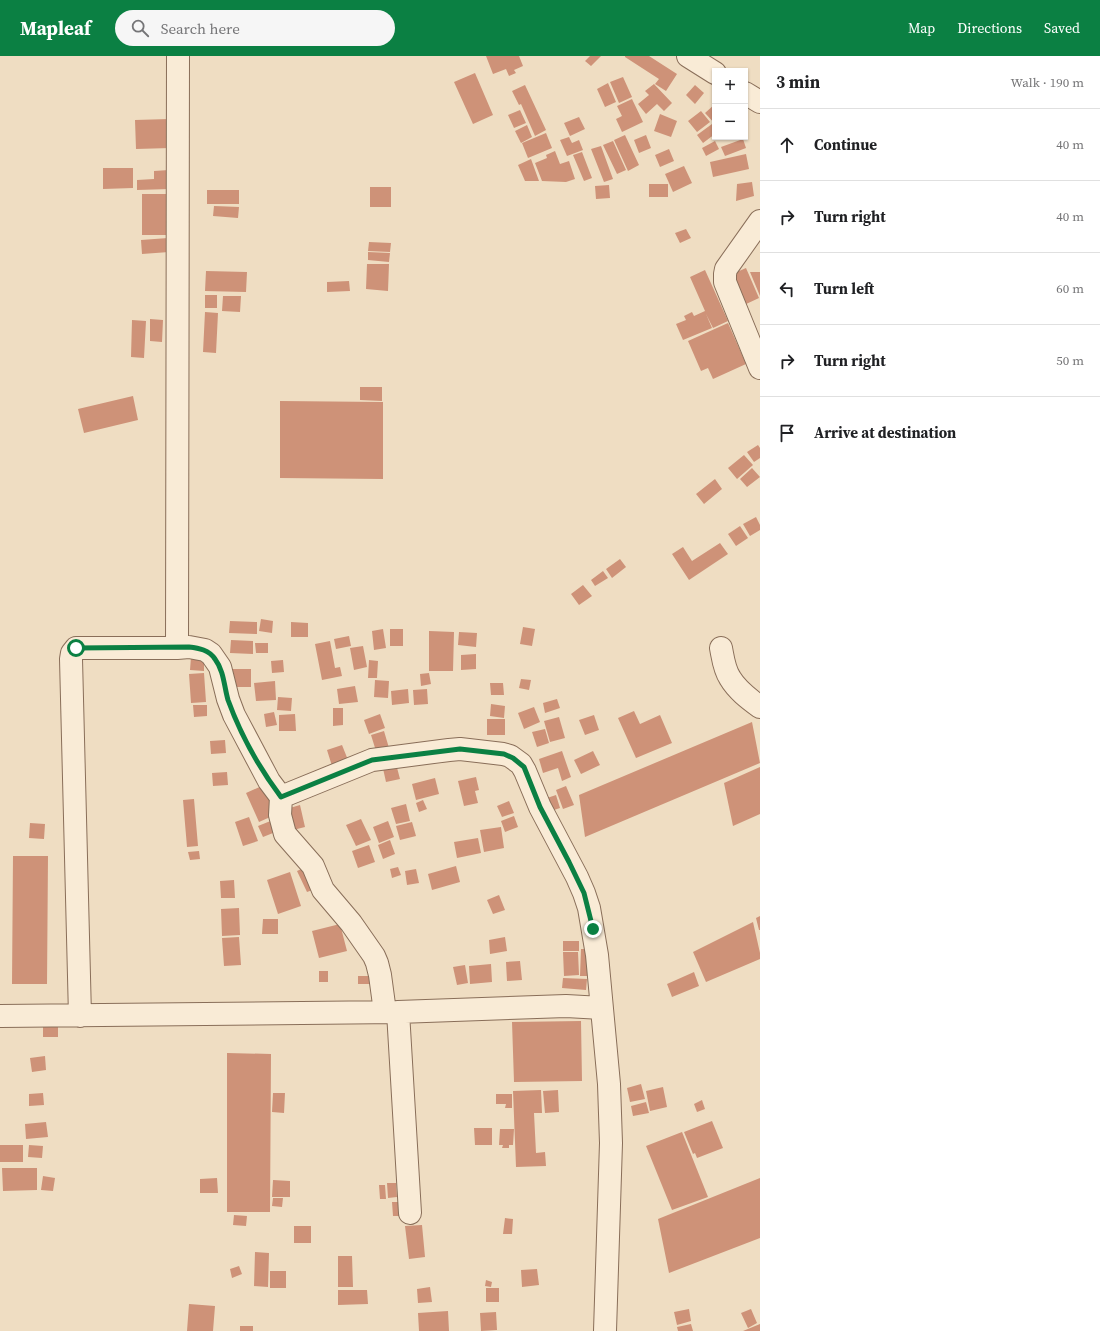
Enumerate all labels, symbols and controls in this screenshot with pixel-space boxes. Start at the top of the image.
search box [115,10,395,46]
text: Mapleaf [20,15,91,41]
icon: search [129,17,151,39]
text: Search here [161,18,240,39]
text: Map [908,18,935,38]
text: Directions [957,18,1022,38]
text: Saved [1044,18,1080,38]
map controls [712,68,748,140]
button: + [712,68,748,104]
text: 3 min [776,70,820,94]
text: Walk · 190 m [1011,74,1084,91]
button: − [712,104,748,140]
icon: ahead [776,134,798,156]
text: Continue [814,134,877,155]
text: 40 m [1056,136,1084,153]
icon: right [776,206,798,228]
text: Turn right [814,206,886,227]
text: 40 m [1056,208,1084,225]
icon: left [776,278,798,300]
text: Turn left [814,278,874,299]
text: 60 m [1056,280,1084,297]
icon: right [776,350,798,372]
text: Turn right [814,350,886,371]
text: 50 m [1056,352,1084,369]
icon: arrive [776,422,798,444]
text: Arrive at destination [814,422,956,443]
route start [67,639,85,657]
route end [584,920,602,938]

